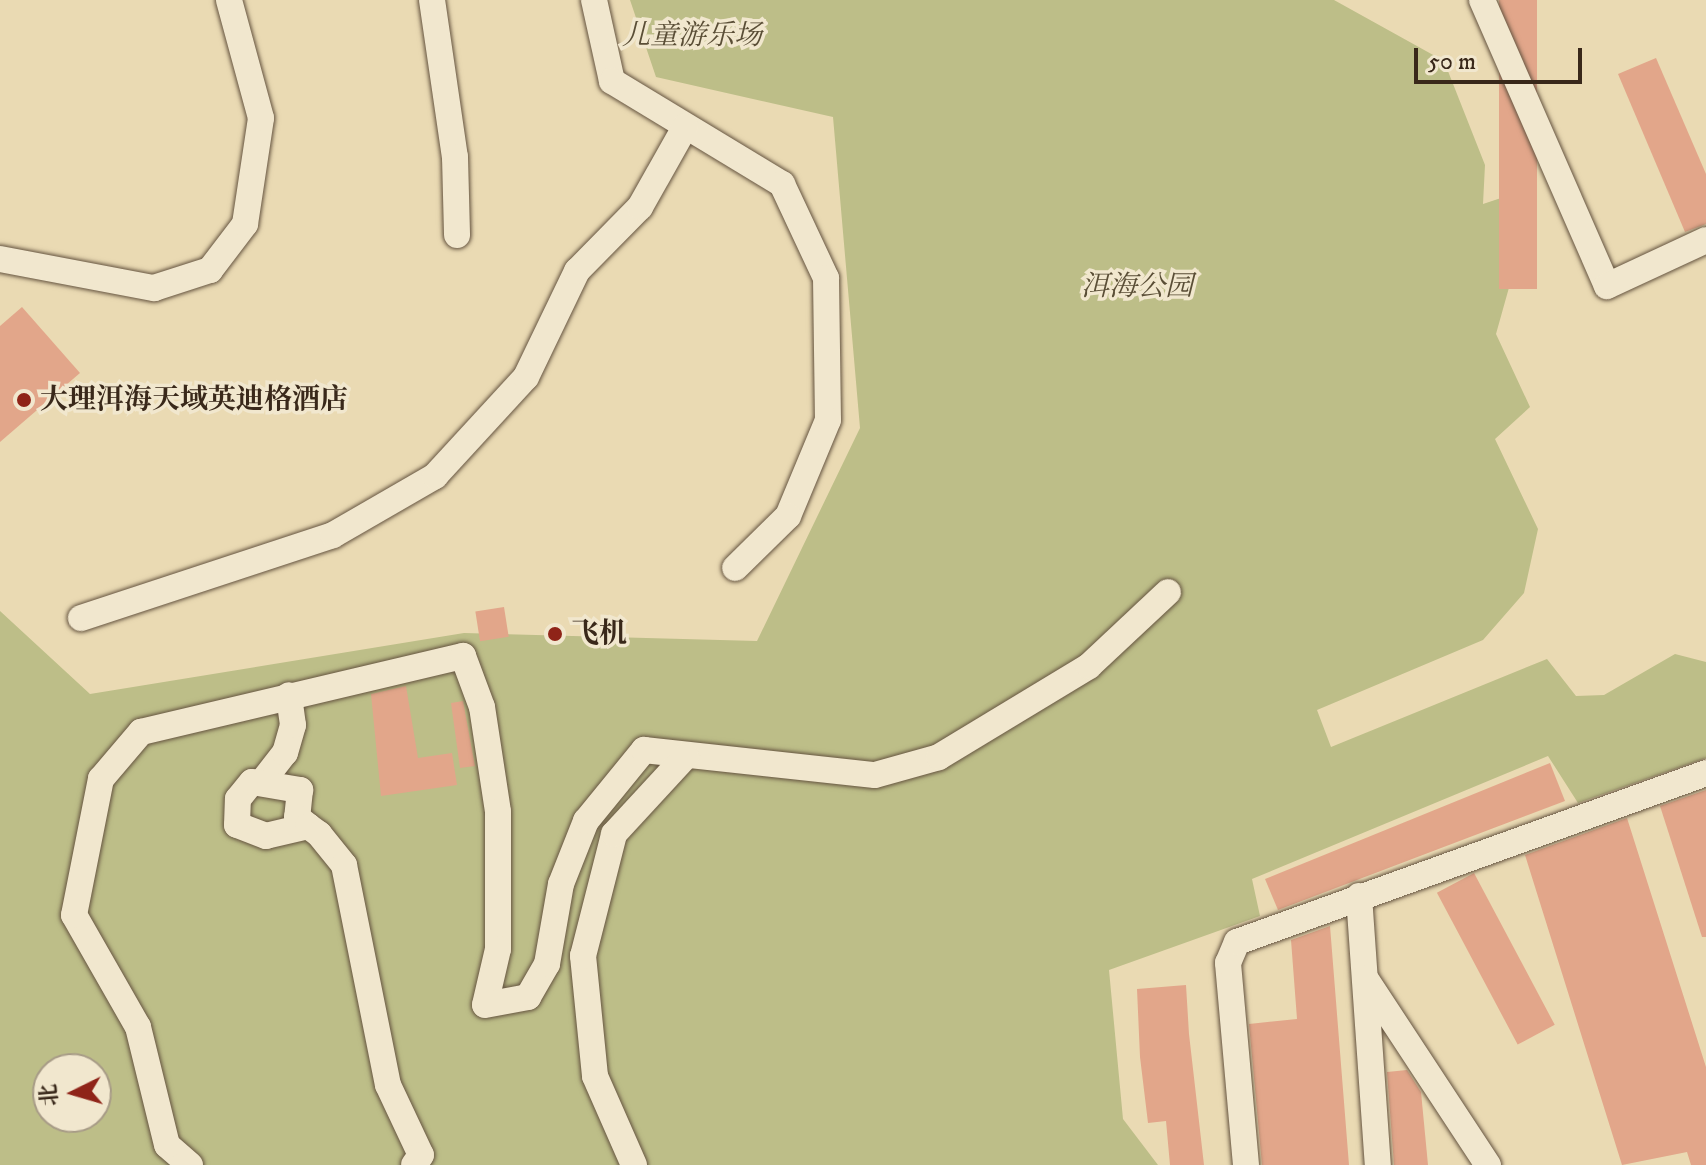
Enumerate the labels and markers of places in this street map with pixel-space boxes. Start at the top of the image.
place label: 大理洱海天域英迪格酒店 [40,383,348,417]
marker: 大理洱海天域英迪格酒店 [15,391,33,409]
place label: 飞机 [571,617,627,651]
marker: 飞机 [546,625,564,643]

